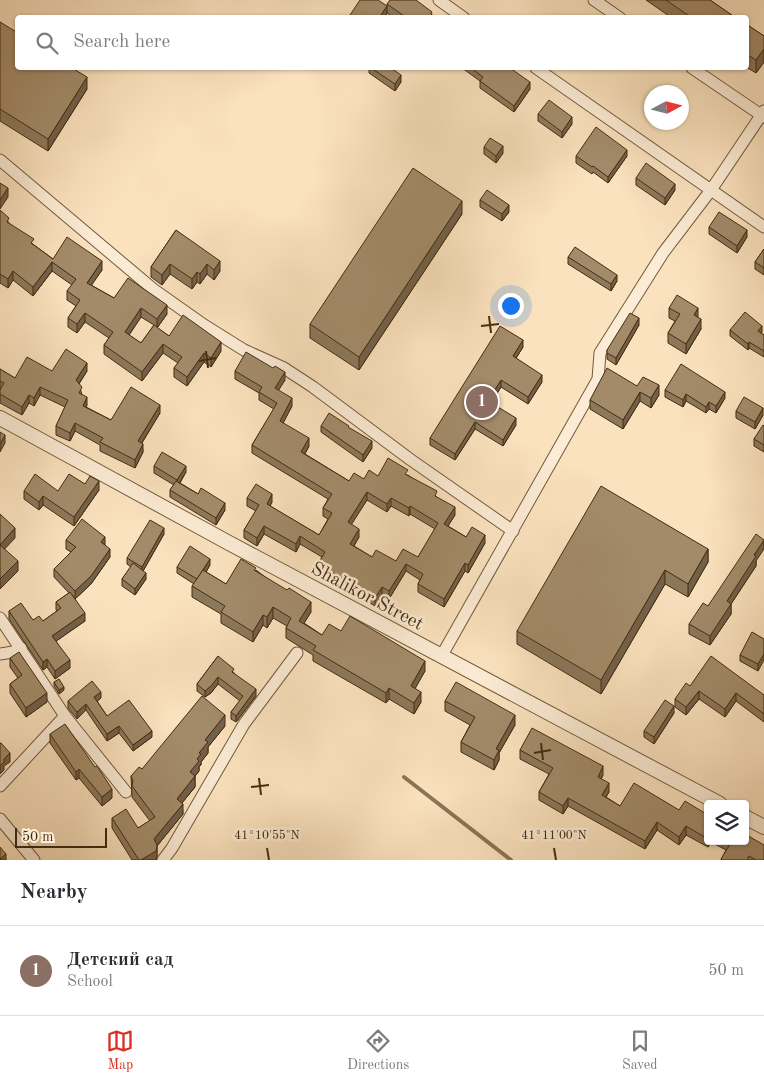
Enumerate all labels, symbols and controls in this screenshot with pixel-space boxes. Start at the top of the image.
search box [15,15,749,70]
icon: search [33,29,61,57]
text: Search here [73,33,170,52]
north arrow [644,85,689,130]
your location [498,293,524,319]
pin: 1 [466,383,498,421]
street label: Shаlikor Street [307,560,426,635]
map controls [704,800,749,845]
button: layers [704,800,749,845]
scale bar [15,825,108,848]
text: 41°10'55"N [234,829,300,842]
text: 50 m [22,830,53,844]
text: 41°11'00"N [521,830,587,842]
text: Nearby [20,882,88,903]
text: Детский сад [67,951,174,970]
text: 1 [31,963,41,979]
text: 50 m [708,963,744,979]
text: School [67,974,113,990]
tab: Map [106,1027,134,1074]
tab: Directions [347,1027,409,1074]
tab: Saved [622,1027,658,1074]

